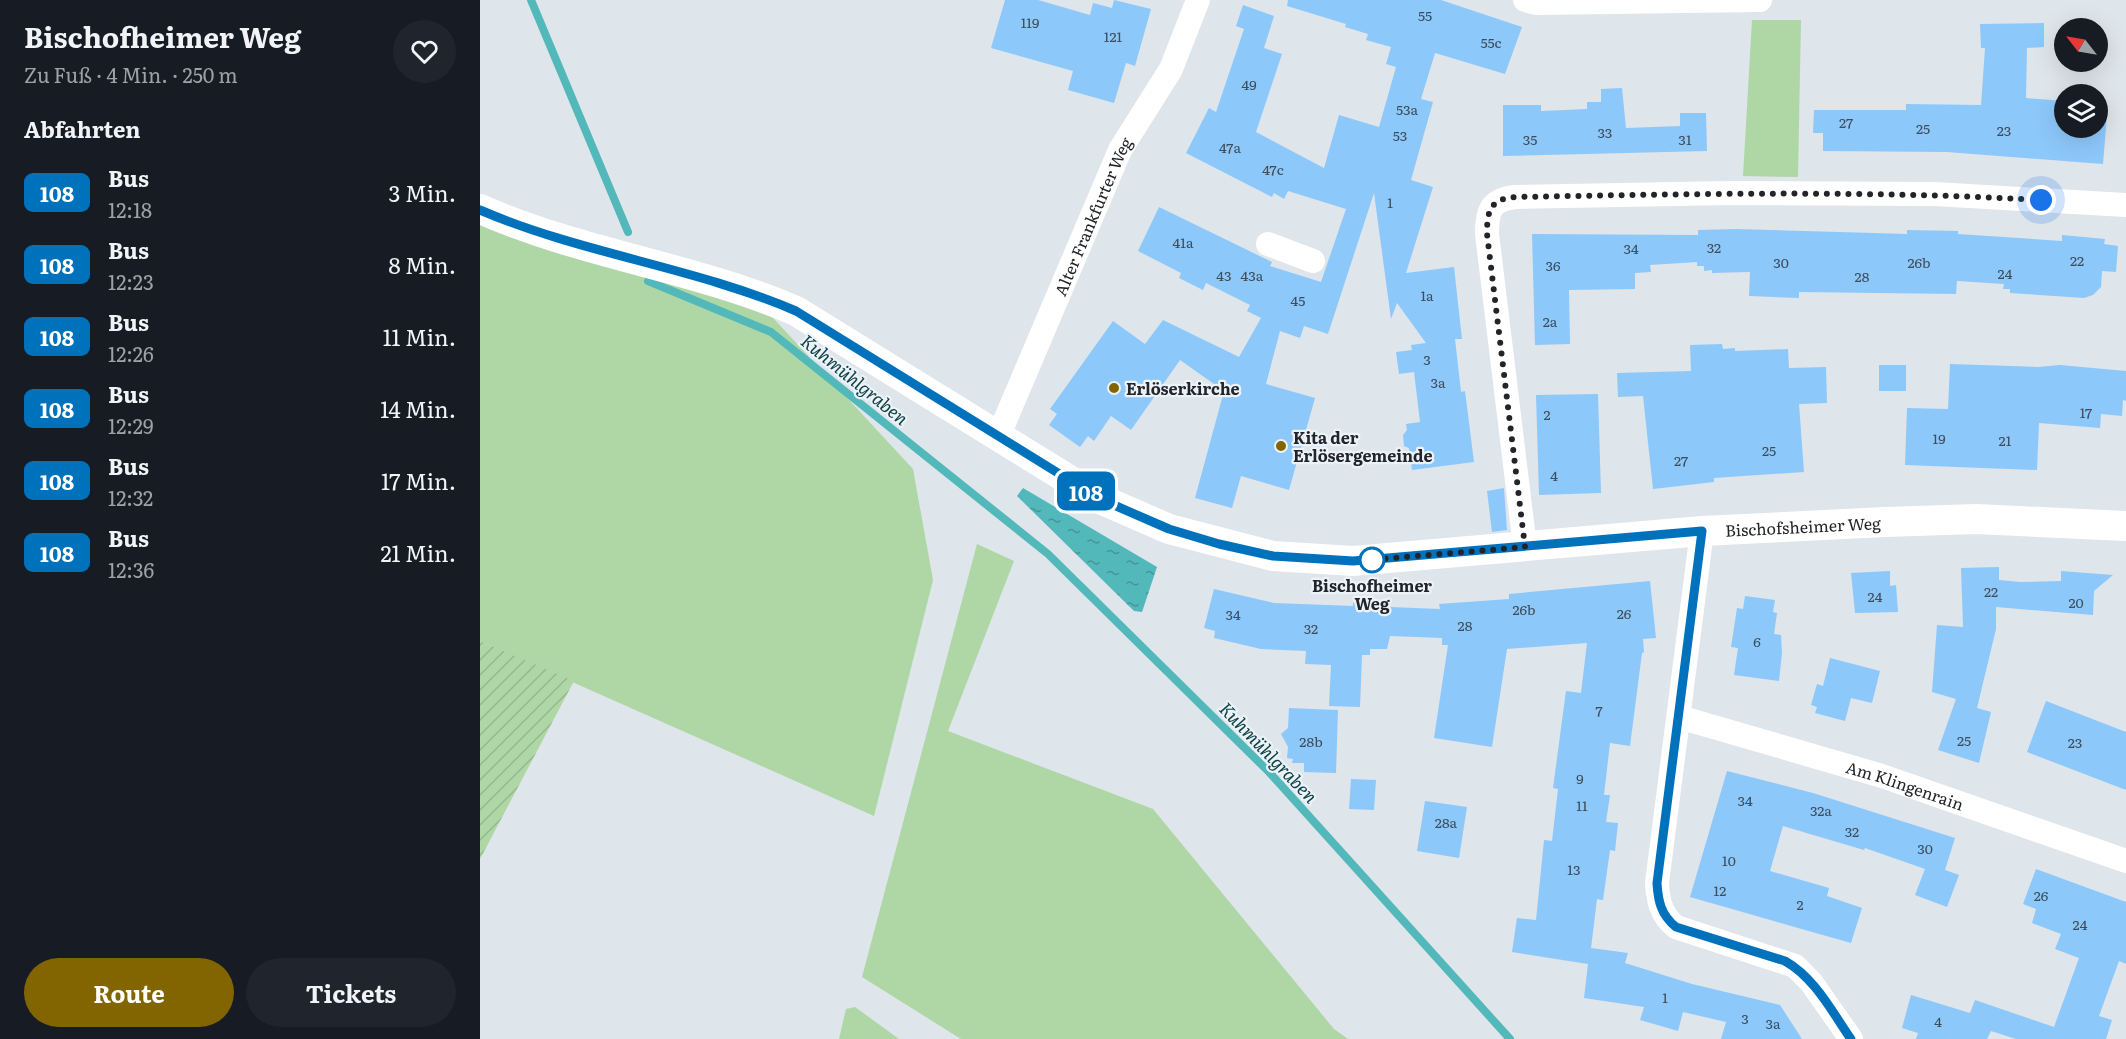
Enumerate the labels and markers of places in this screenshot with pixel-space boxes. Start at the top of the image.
place label: Erlöserkirche [1126,376,1240,400]
marker: Erlöserkirche [1107,381,1121,395]
place label: Kita der Erlösergemeinde [1293,425,1433,467]
marker: Kita der Erlösergemeinde [1274,439,1288,453]
marker: Bischofheimer Weg [1359,547,1385,573]
place label: Bischofheimer Weg [1312,573,1432,615]

